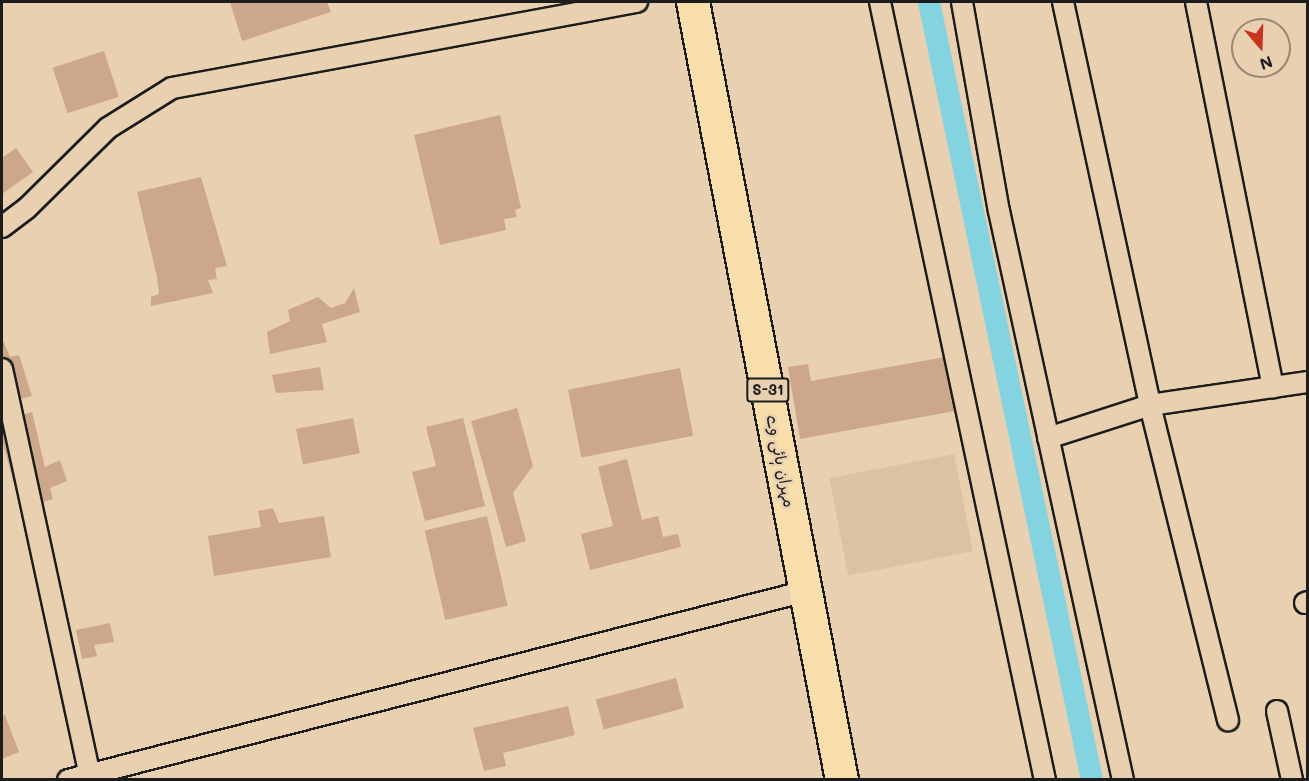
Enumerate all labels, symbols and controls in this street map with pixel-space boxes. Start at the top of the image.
north arrow [1231,18,1291,78]
text: N [1257,52,1276,76]
road number: S-31 [746,378,790,402]
street label: مہران ہائی وے [763,413,799,509]

